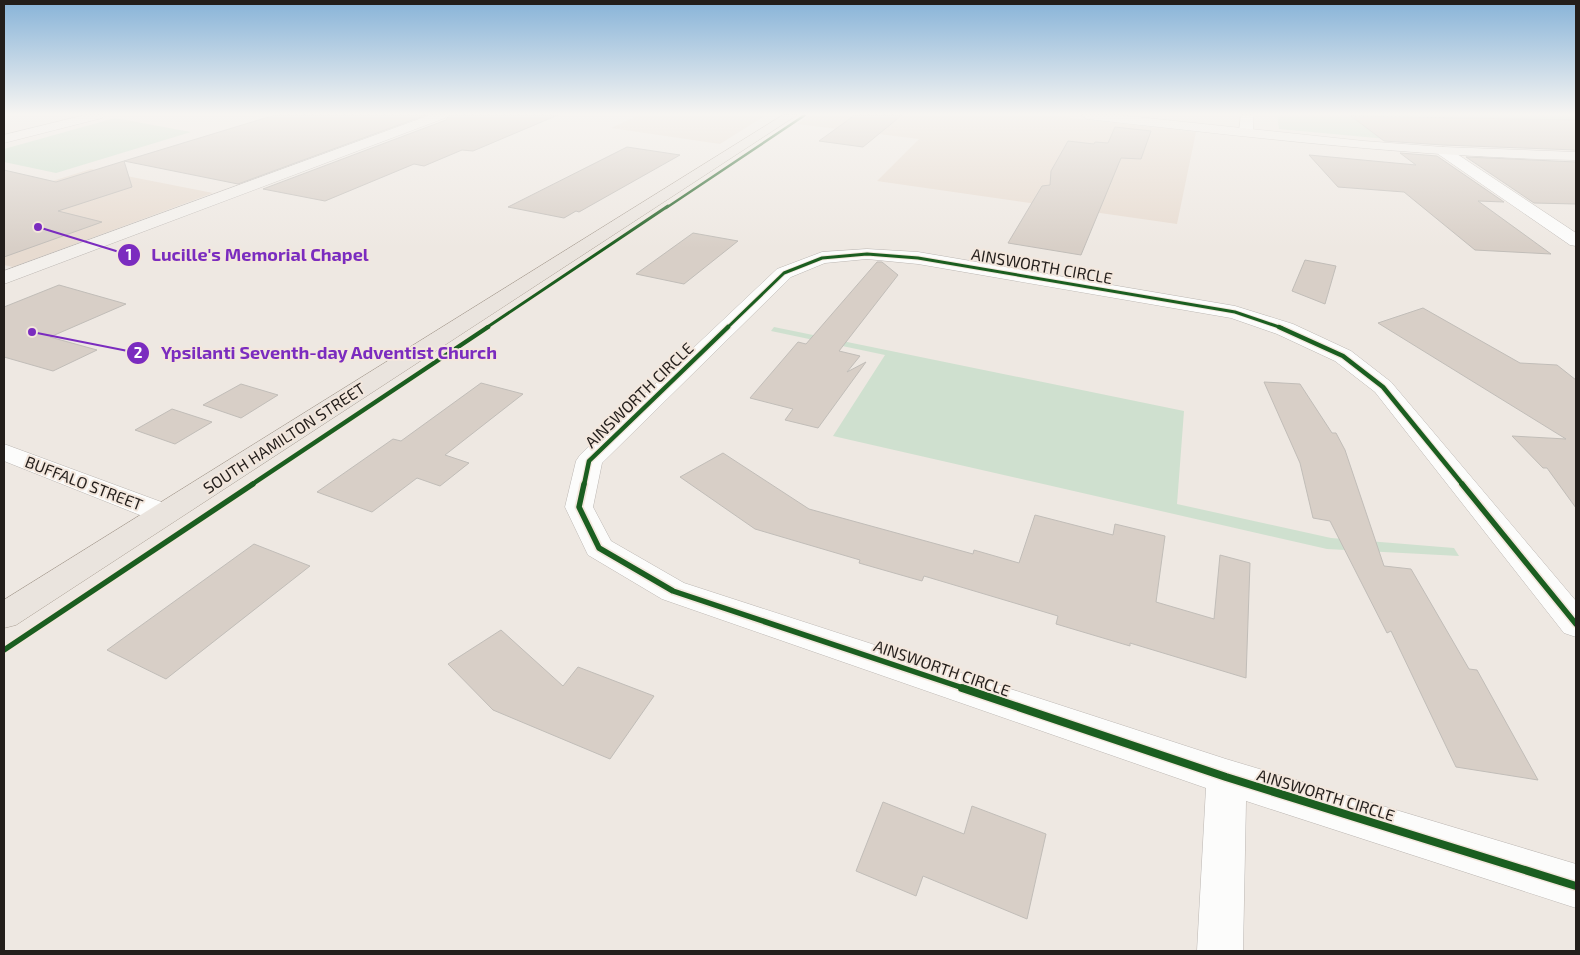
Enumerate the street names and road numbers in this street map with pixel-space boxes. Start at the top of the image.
street label: AINSWORTH CIRCLE [970,244,1114,287]
street label: AINSWORTH CIRCLE [581,338,697,451]
street label: SOUTH HAMILTON STREET [199,378,368,497]
street label: BUFFALO STREET [23,451,146,514]
street label: AINSWORTH CIRCLE [871,635,1013,700]
street label: AINSWORTH CIRCLE [1255,765,1397,825]

